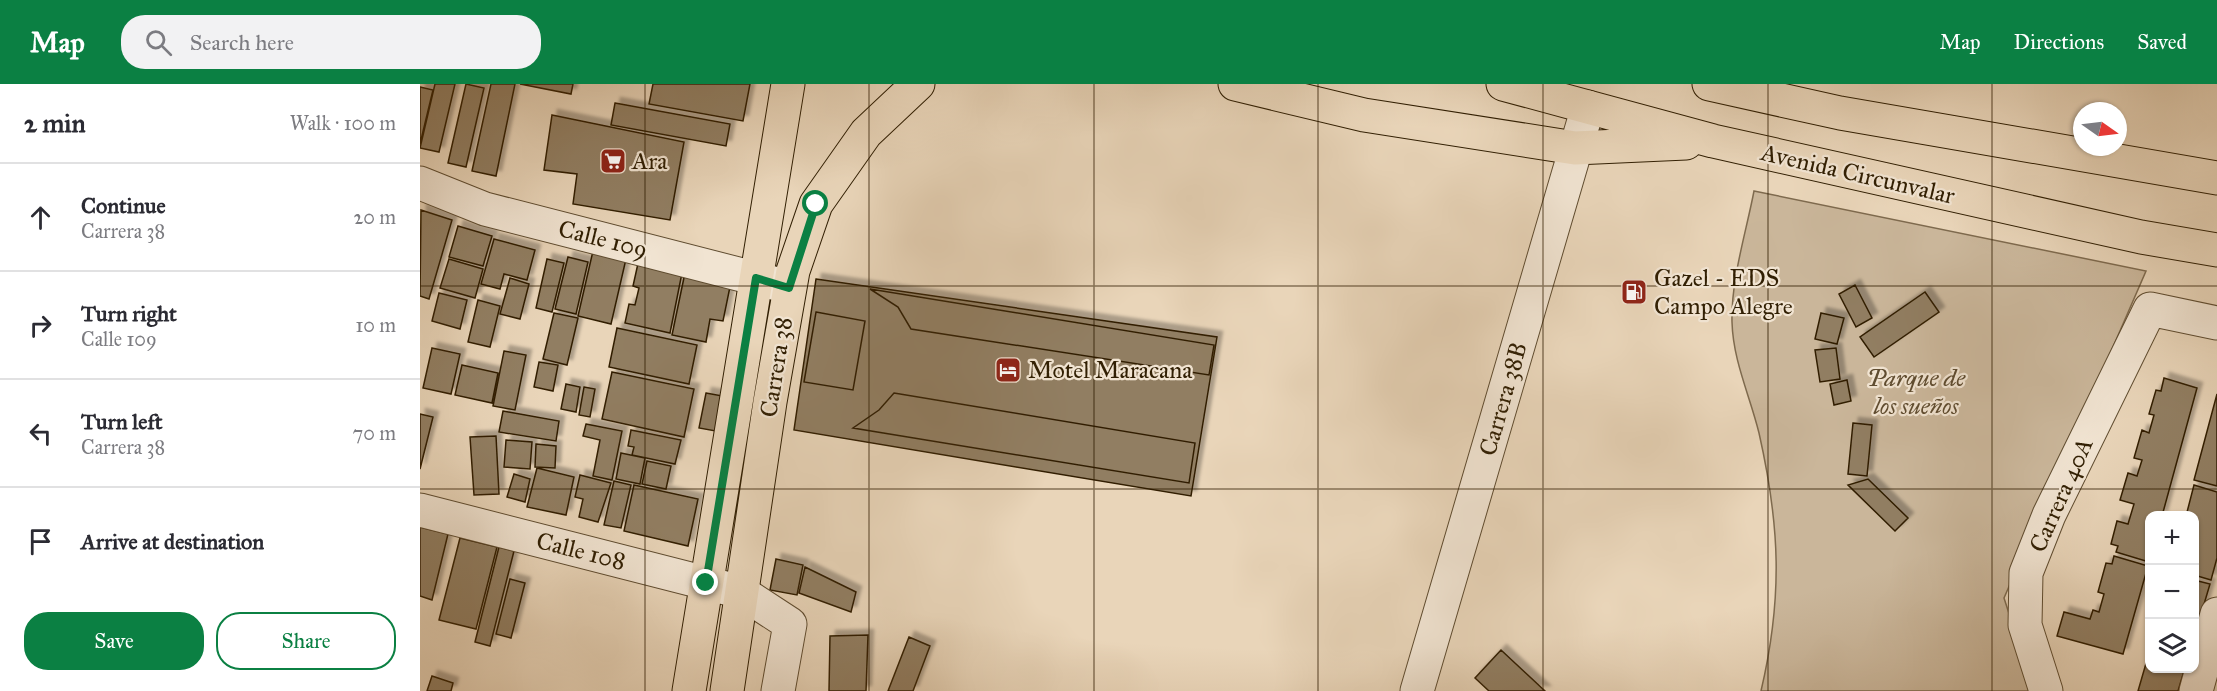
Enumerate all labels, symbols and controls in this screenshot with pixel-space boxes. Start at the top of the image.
search box [121,15,541,69]
text: Map [30,25,85,60]
icon: search [142,26,175,59]
text: Search here [190,29,294,56]
text: Map [1940,29,1981,55]
text: Directions [2014,29,2104,55]
text: Saved [2137,29,2187,55]
north arrow [2073,102,2127,156]
text: 2 min [24,107,85,139]
text: Walk · 100 m [290,111,396,135]
street label: Avenida Circunvalar [1757,137,1958,211]
supermarket icon: Ara [598,146,628,176]
place label: Ara [631,146,668,176]
route start [802,190,828,216]
text: Continue [81,192,166,219]
icon: ahead [24,201,57,234]
text: 20 m [353,205,396,229]
street label: Calle 109 [555,213,651,265]
text: Carrera 38 [81,219,165,243]
place label: Gazel - EDS Campo Alegre [1654,263,1793,321]
fuel station icon: Gazel - EDS Campo Alegre [1619,277,1649,307]
text: Turn right [81,300,177,327]
icon: right [24,309,57,342]
text: 10 m [355,313,396,337]
street label: Carrera 38 [753,315,799,419]
text: Calle 109 [81,327,157,351]
street label: Carrera 38B [1472,339,1534,459]
hotel icon: Motel Maracana [993,355,1023,385]
place label: Motel Maracana [1028,355,1193,385]
park label: Parque de los sueños [1867,363,1966,421]
text: Turn left [81,408,163,435]
icon: left [24,417,57,450]
text: 70 m [353,421,396,445]
street label: Carrera 40A [2022,433,2100,557]
text: Carrera 38 [81,435,165,459]
map controls [2145,511,2199,673]
button: + [2145,511,2199,565]
icon: arrive [24,525,57,558]
street label: Calle 108 [533,525,629,577]
text: Arrive at destination [81,528,264,555]
button: − [2145,565,2199,619]
route end [692,569,718,595]
button: Save [24,612,204,670]
button: Share [216,612,396,670]
button: layers [2145,619,2199,673]

